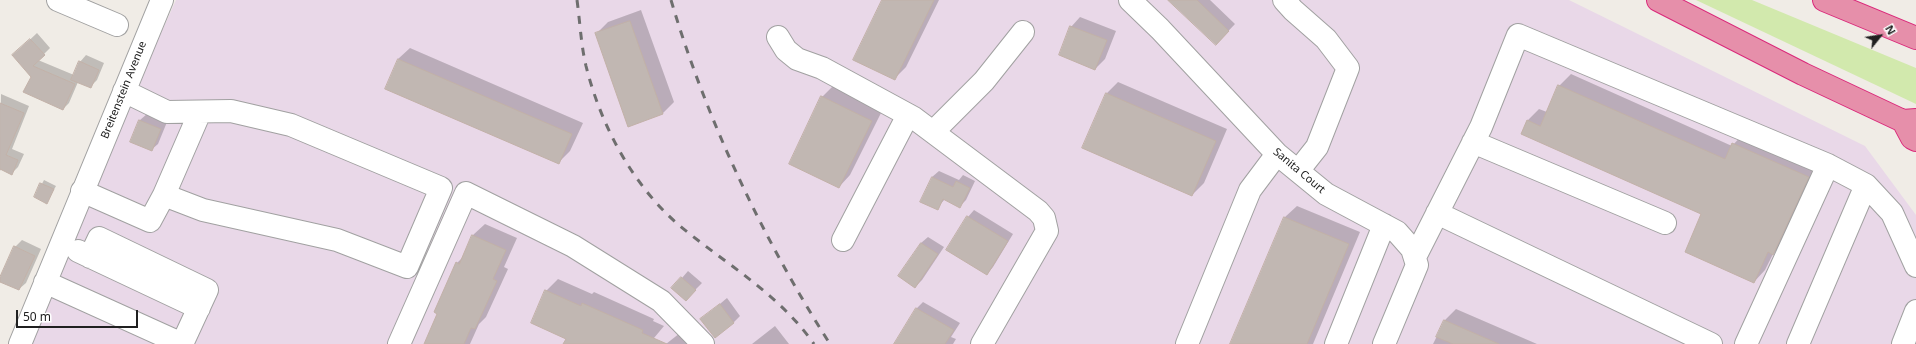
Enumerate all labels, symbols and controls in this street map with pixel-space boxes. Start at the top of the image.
north arrow [1860,16,1900,56]
text: N [1882,22,1900,37]
street label: Breitenstein Avenue [98,39,150,141]
street label: Sanita Court [1270,145,1328,197]
scale bar [18,302,140,328]
text: 50 m [23,308,51,325]

